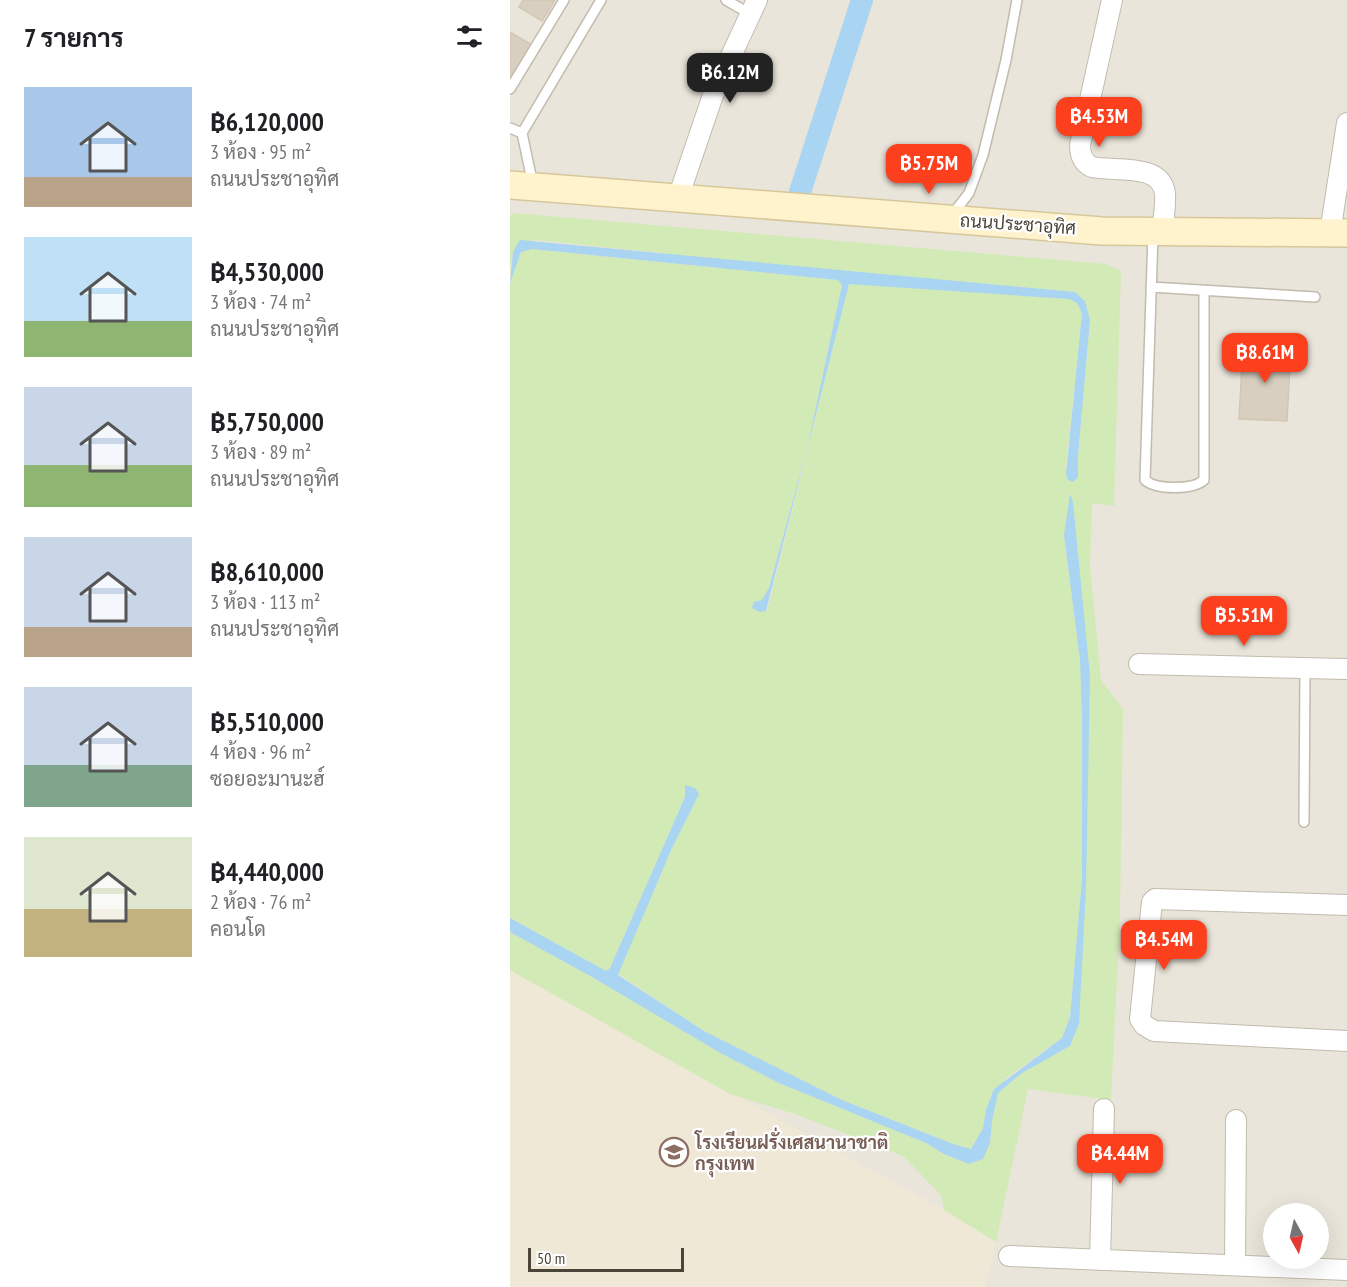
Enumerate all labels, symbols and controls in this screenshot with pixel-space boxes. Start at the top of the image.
icon: filters [453,20,486,53]
text: 7 รายการ [24,21,124,54]
pin: ฿6.12M [681,53,779,104]
text: ฿6.12M [701,59,759,85]
pin: ฿4.53M [1050,97,1148,148]
text: ฿4.53M [1070,103,1128,129]
text: ฿6,120,000 [210,105,324,138]
icon: home [72,111,144,183]
text: 3 ห้อง · 95 m² [210,139,311,165]
pin: ฿5.75M [880,144,978,195]
text: ฿5.75M [900,150,958,176]
text: ถนนประชาอุทิศ [210,166,339,192]
street label: ถนนประชาอุทิศ [959,208,1077,241]
text: ฿4,530,000 [210,255,324,288]
icon: home [72,261,144,333]
text: 3 ห้อง · 74 m² [210,289,311,315]
text: ถนนประชาอุทิศ [210,316,339,342]
pin: ฿8.61M [1216,333,1314,384]
text: ฿8.61M [1236,339,1294,365]
text: ฿5,750,000 [210,405,324,438]
icon: home [72,411,144,483]
text: 3 ห้อง · 89 m² [210,439,311,465]
text: ถนนประชาอุทิศ [210,466,339,492]
text: ฿8,610,000 [210,555,324,588]
icon: home [72,561,144,633]
text: 3 ห้อง · 113 m² [210,589,320,615]
pin: ฿5.51M [1195,596,1293,647]
text: ฿5.51M [1215,602,1273,628]
text: ถนนประชาอุทิศ [210,616,339,642]
text: ฿5,510,000 [210,705,324,738]
icon: home [72,711,144,783]
text: 4 ห้อง · 96 m² [210,739,311,765]
text: ซอยอะมานะฮ์ [210,766,325,792]
text: ฿4,440,000 [210,855,324,888]
icon: home [72,861,144,933]
text: 2 ห้อง · 76 m² [210,889,311,915]
text: คอนโด [210,916,266,942]
pin: ฿4.54M [1115,920,1213,971]
text: ฿4.54M [1135,926,1193,952]
place label: โรงเรียนฝรั่งเศสนานาชาติ กรุงเทพ [694,1127,888,1178]
pin: ฿4.44M [1071,1134,1169,1185]
school or university icon: โรงเรียนฝรั่งเศสนานาชาติ กรุงเทพ [658,1136,690,1168]
text: ฿4.44M [1091,1140,1149,1166]
north arrow [1263,1203,1329,1269]
map controls [1263,1203,1329,1269]
scale bar [528,1245,684,1272]
text: 50 m [537,1248,565,1268]

